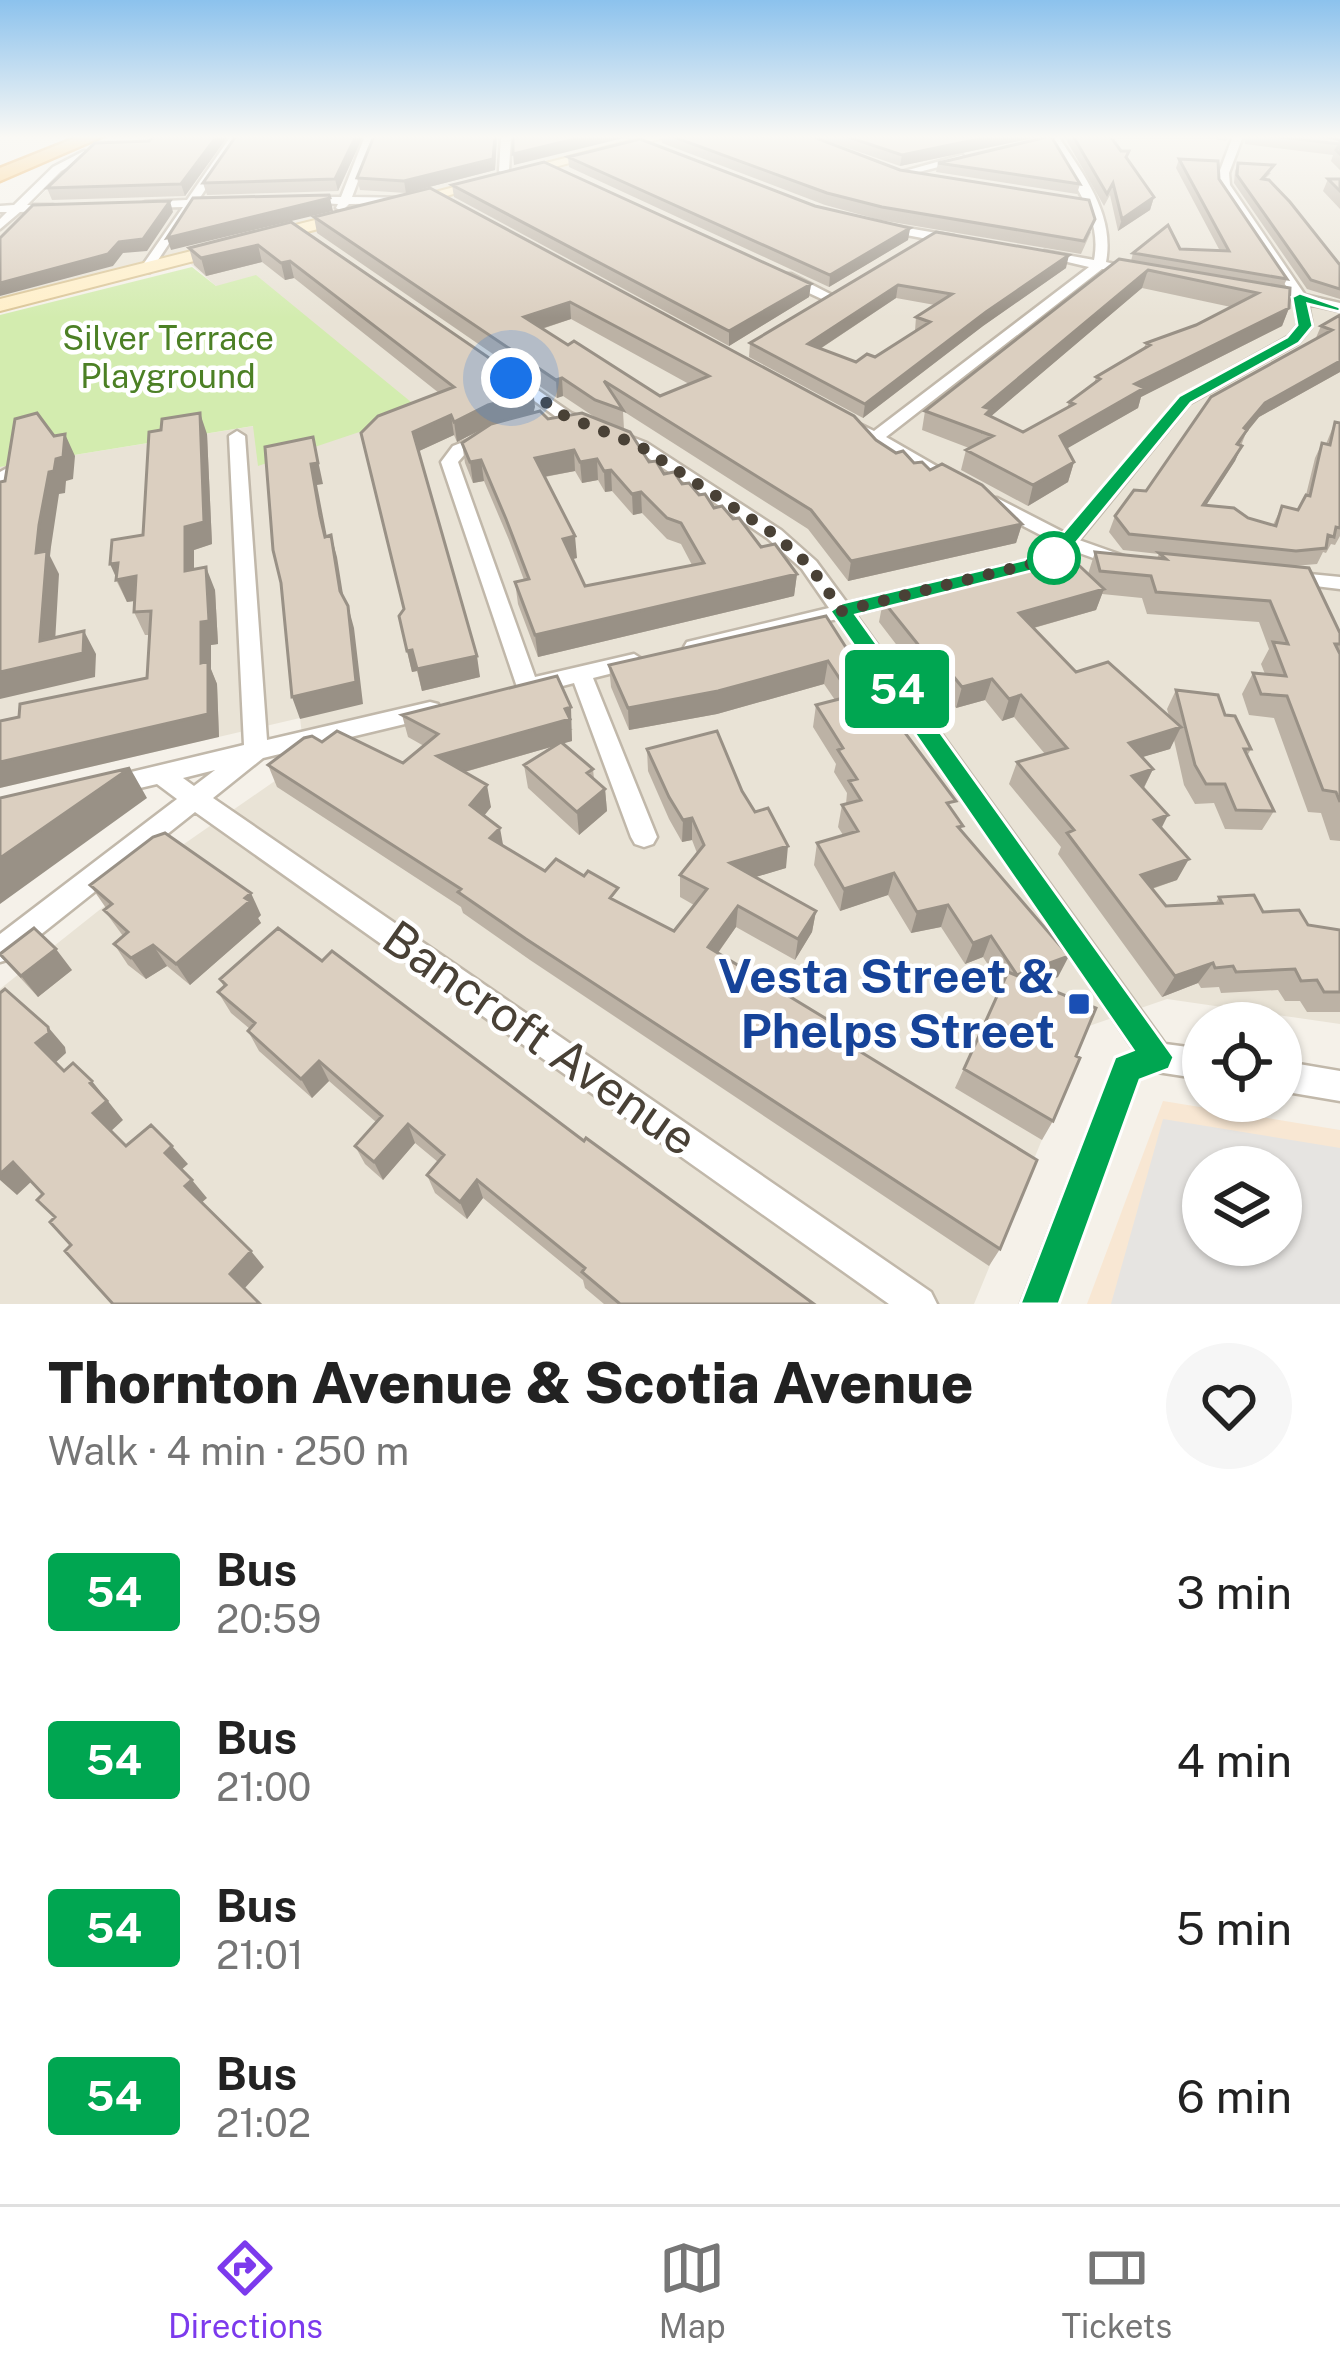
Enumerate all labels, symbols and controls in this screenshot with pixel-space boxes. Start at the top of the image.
park label: Silver Terrace Playground [62,319,274,395]
your location [481,348,541,408]
unlabelled marker [1029,533,1079,583]
line badge: 54 [843,650,951,728]
text: 54 [869,664,925,713]
street label: Bancroft Avenue [373,908,708,1167]
place label: Vesta Street & Phelps Street [718,947,1055,1059]
marker: Vesta Street & Phelps Street [1066,991,1092,1017]
map controls [1182,1002,1302,1266]
button: locate [1182,1002,1302,1122]
button: layers [1182,1146,1302,1266]
button: heart [1166,1343,1292,1469]
text: Thornton Avenue & Scotia Avenue [48,1349,974,1416]
text: Walk · 4 min · 250 m [48,1428,409,1474]
text: Bus [216,1543,297,1596]
text: 3 min [1176,1566,1292,1619]
text: 54 [86,1567,142,1616]
text: 20:59 [216,1596,321,1642]
text: Bus [216,1711,297,1764]
text: 4 min [1176,1734,1292,1787]
text: 54 [86,1735,142,1784]
text: 21:00 [216,1764,311,1810]
text: Bus [216,1879,297,1932]
text: 5 min [1176,1902,1292,1955]
text: 54 [86,1903,142,1952]
text: 21:01 [216,1932,304,1978]
text: Bus [216,2047,297,2100]
text: 6 min [1177,2070,1292,2123]
text: 54 [86,2071,142,2120]
text: 21:02 [216,2100,311,2146]
tab: Directions [168,2235,323,2345]
tab: Map [659,2235,726,2345]
tab: Tickets [1061,2235,1172,2345]

